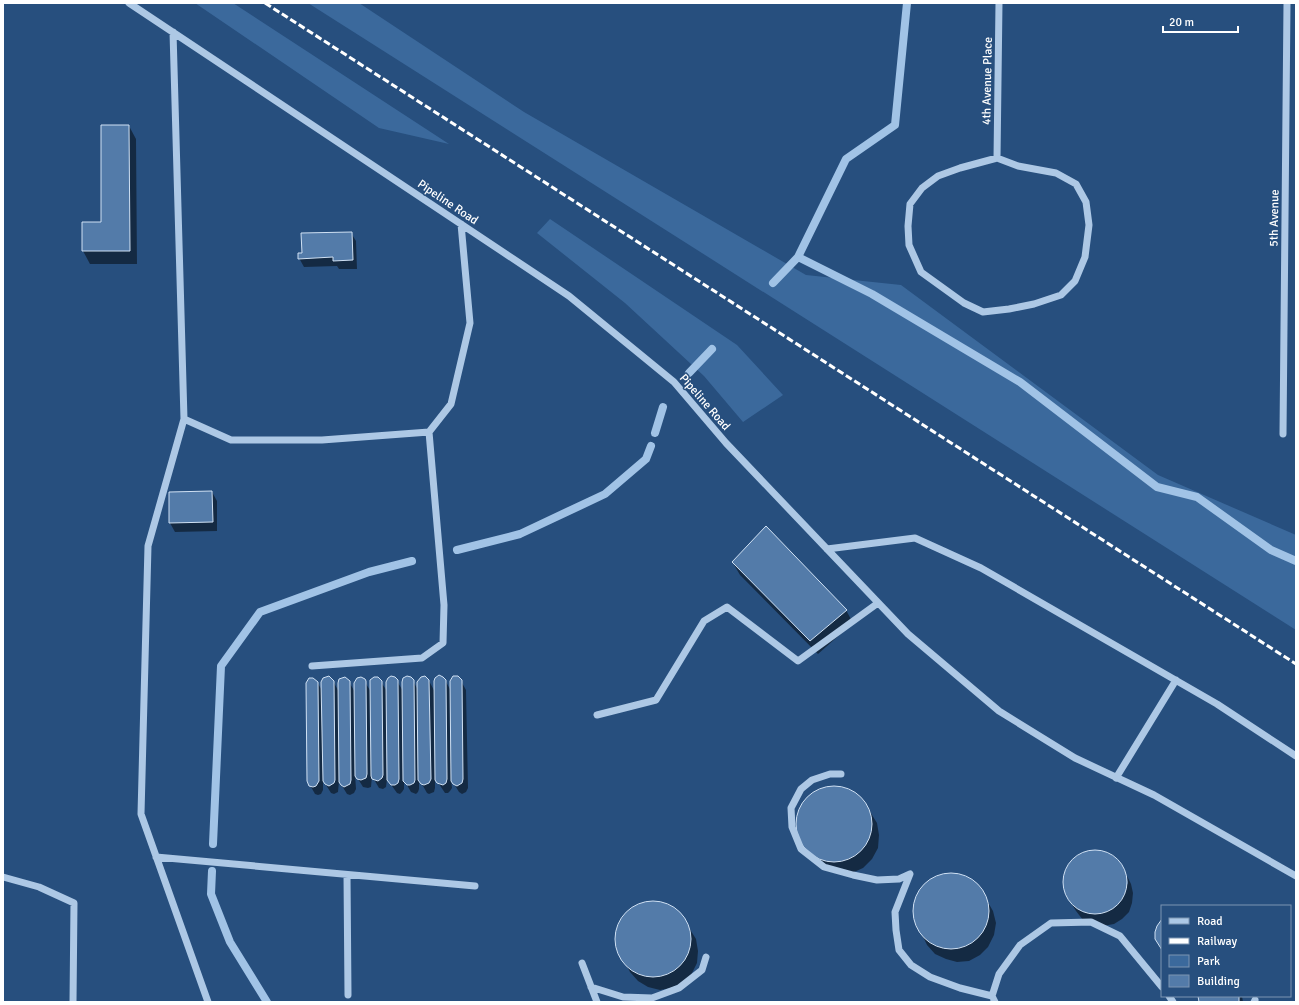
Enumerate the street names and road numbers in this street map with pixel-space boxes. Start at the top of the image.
street label: 4th Avenue Place [979,37,996,125]
street label: Pipeline Road [414,177,481,228]
street label: 5th Avenue [1267,189,1282,247]
street label: Pipeline Road [676,371,733,434]

